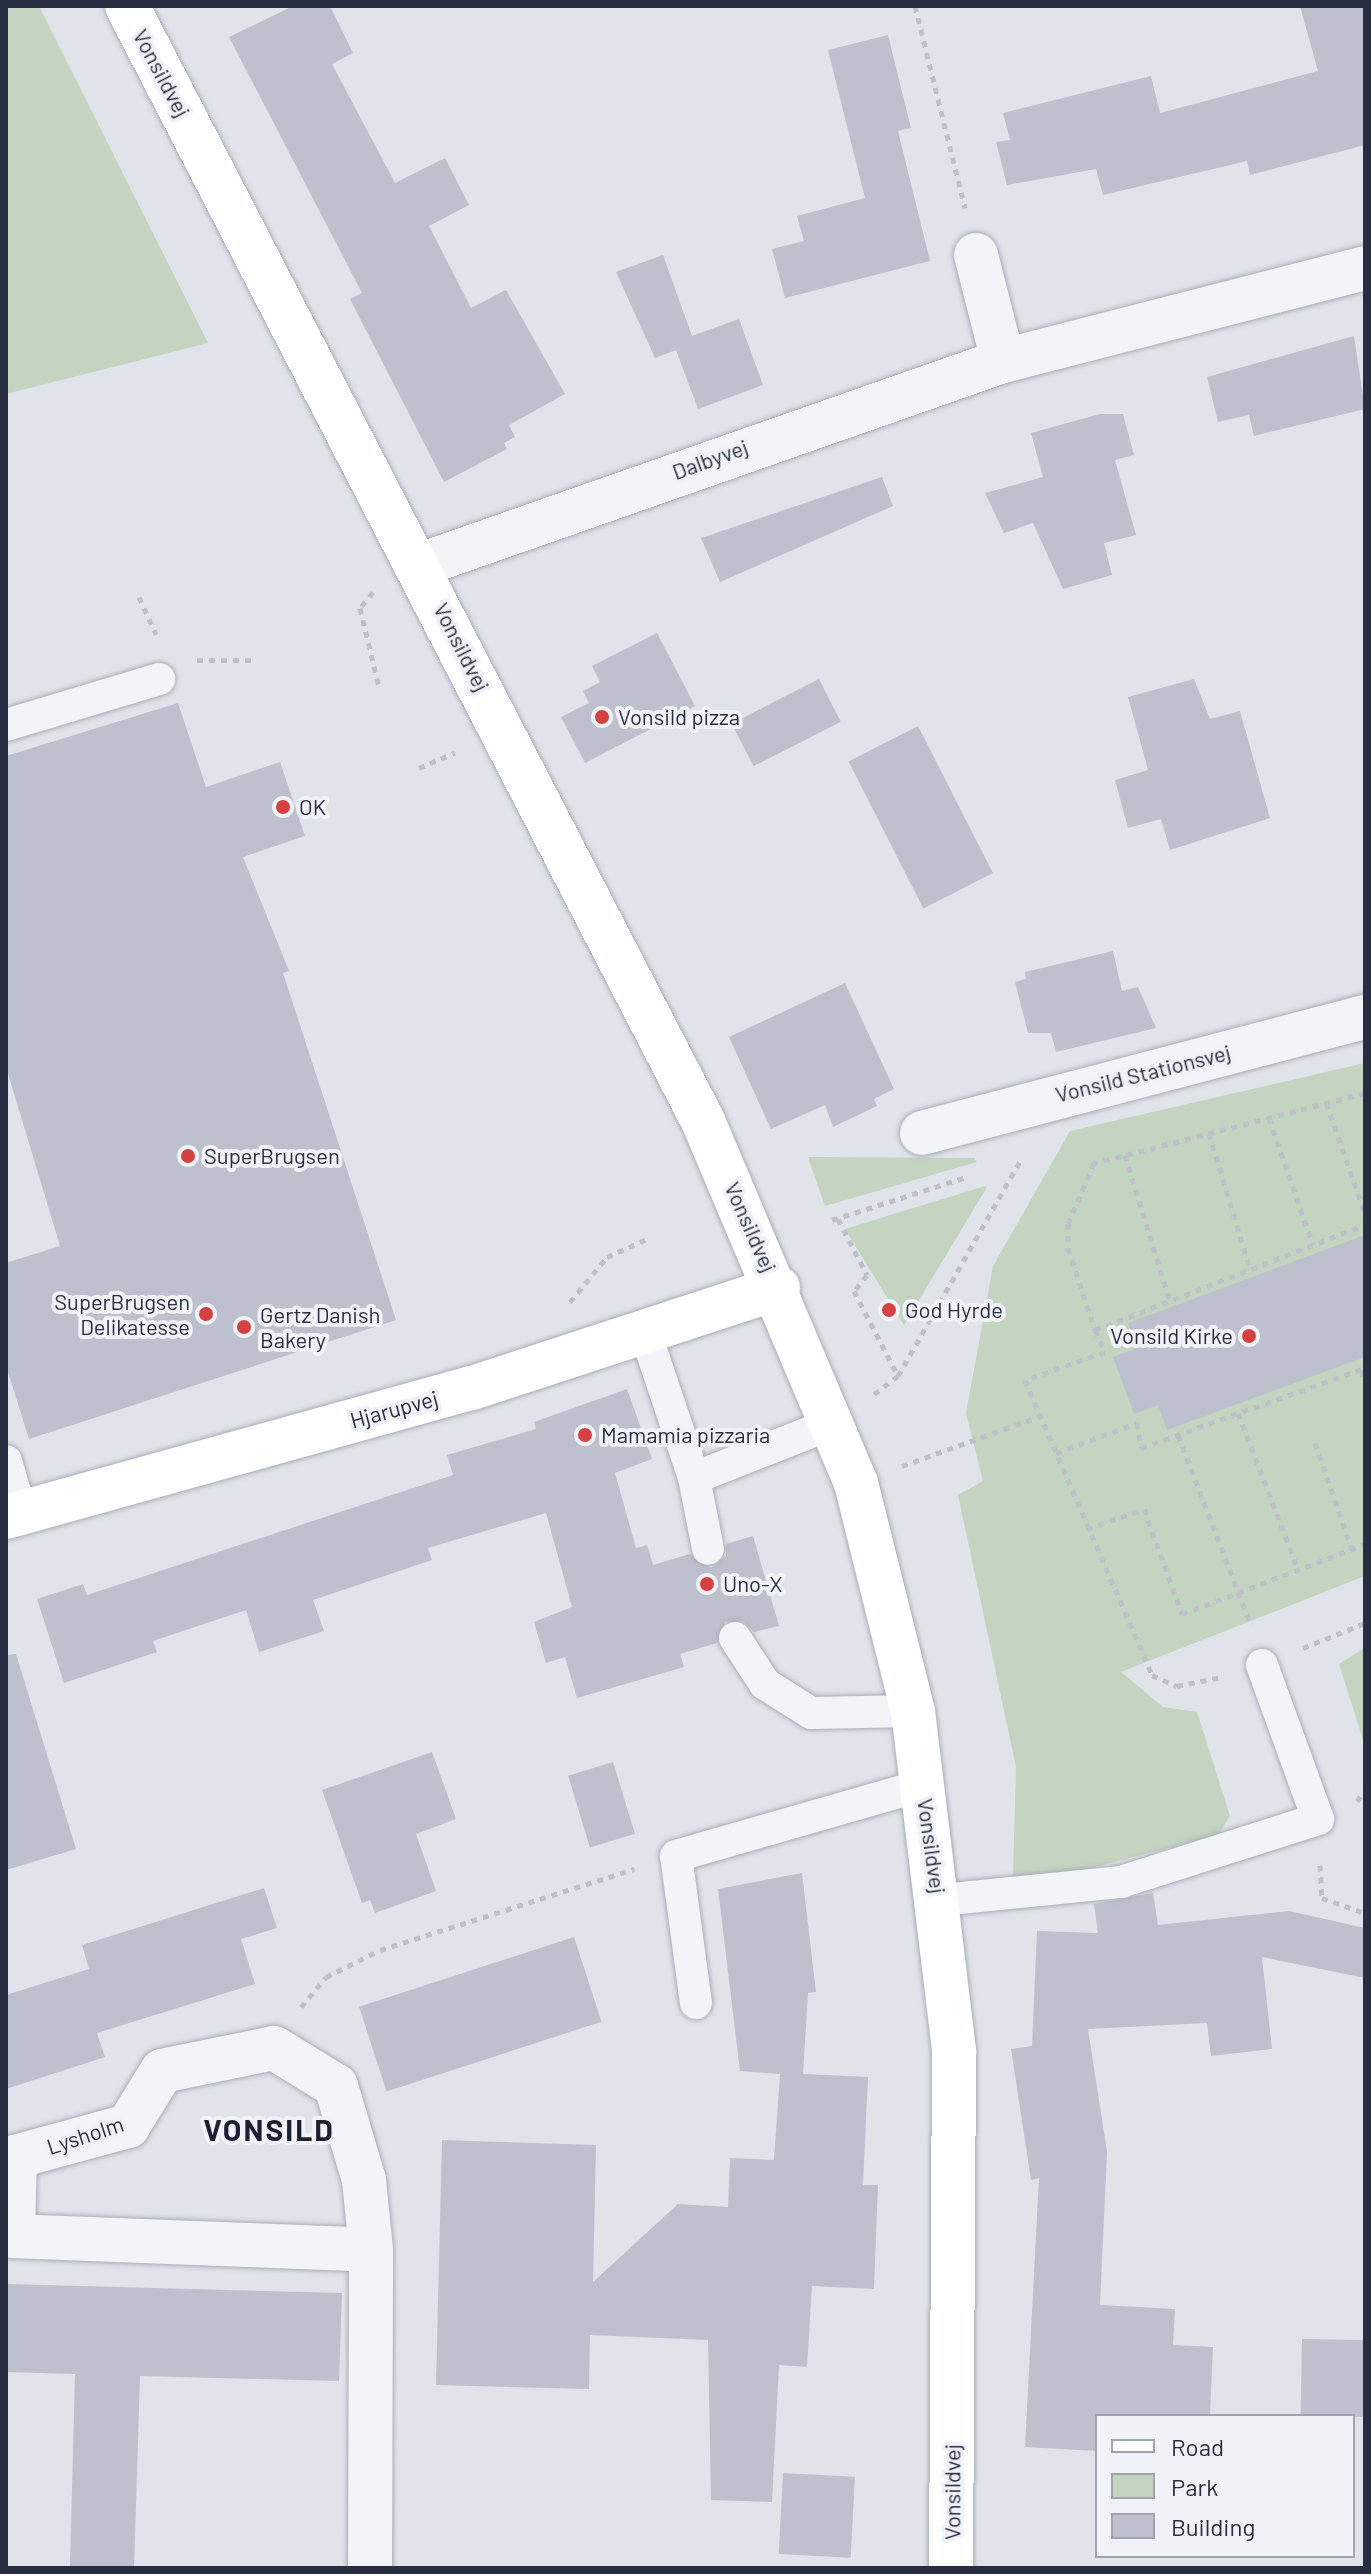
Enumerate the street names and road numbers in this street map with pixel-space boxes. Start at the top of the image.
street label: Vonsildvej [128,24,196,122]
street label: Dalbyvej [668,433,752,485]
street label: Vonsildvej [428,598,496,696]
street label: Vonsild Stationsvej [1052,1038,1234,1108]
street label: Vonsildvej [719,1178,783,1276]
street label: Hjarupvej [347,1385,441,1433]
street label: Vonsildvej [912,1797,952,1895]
street label: Lysholm [43,2110,127,2160]
street label: Vonsildvej [939,2444,965,2540]

